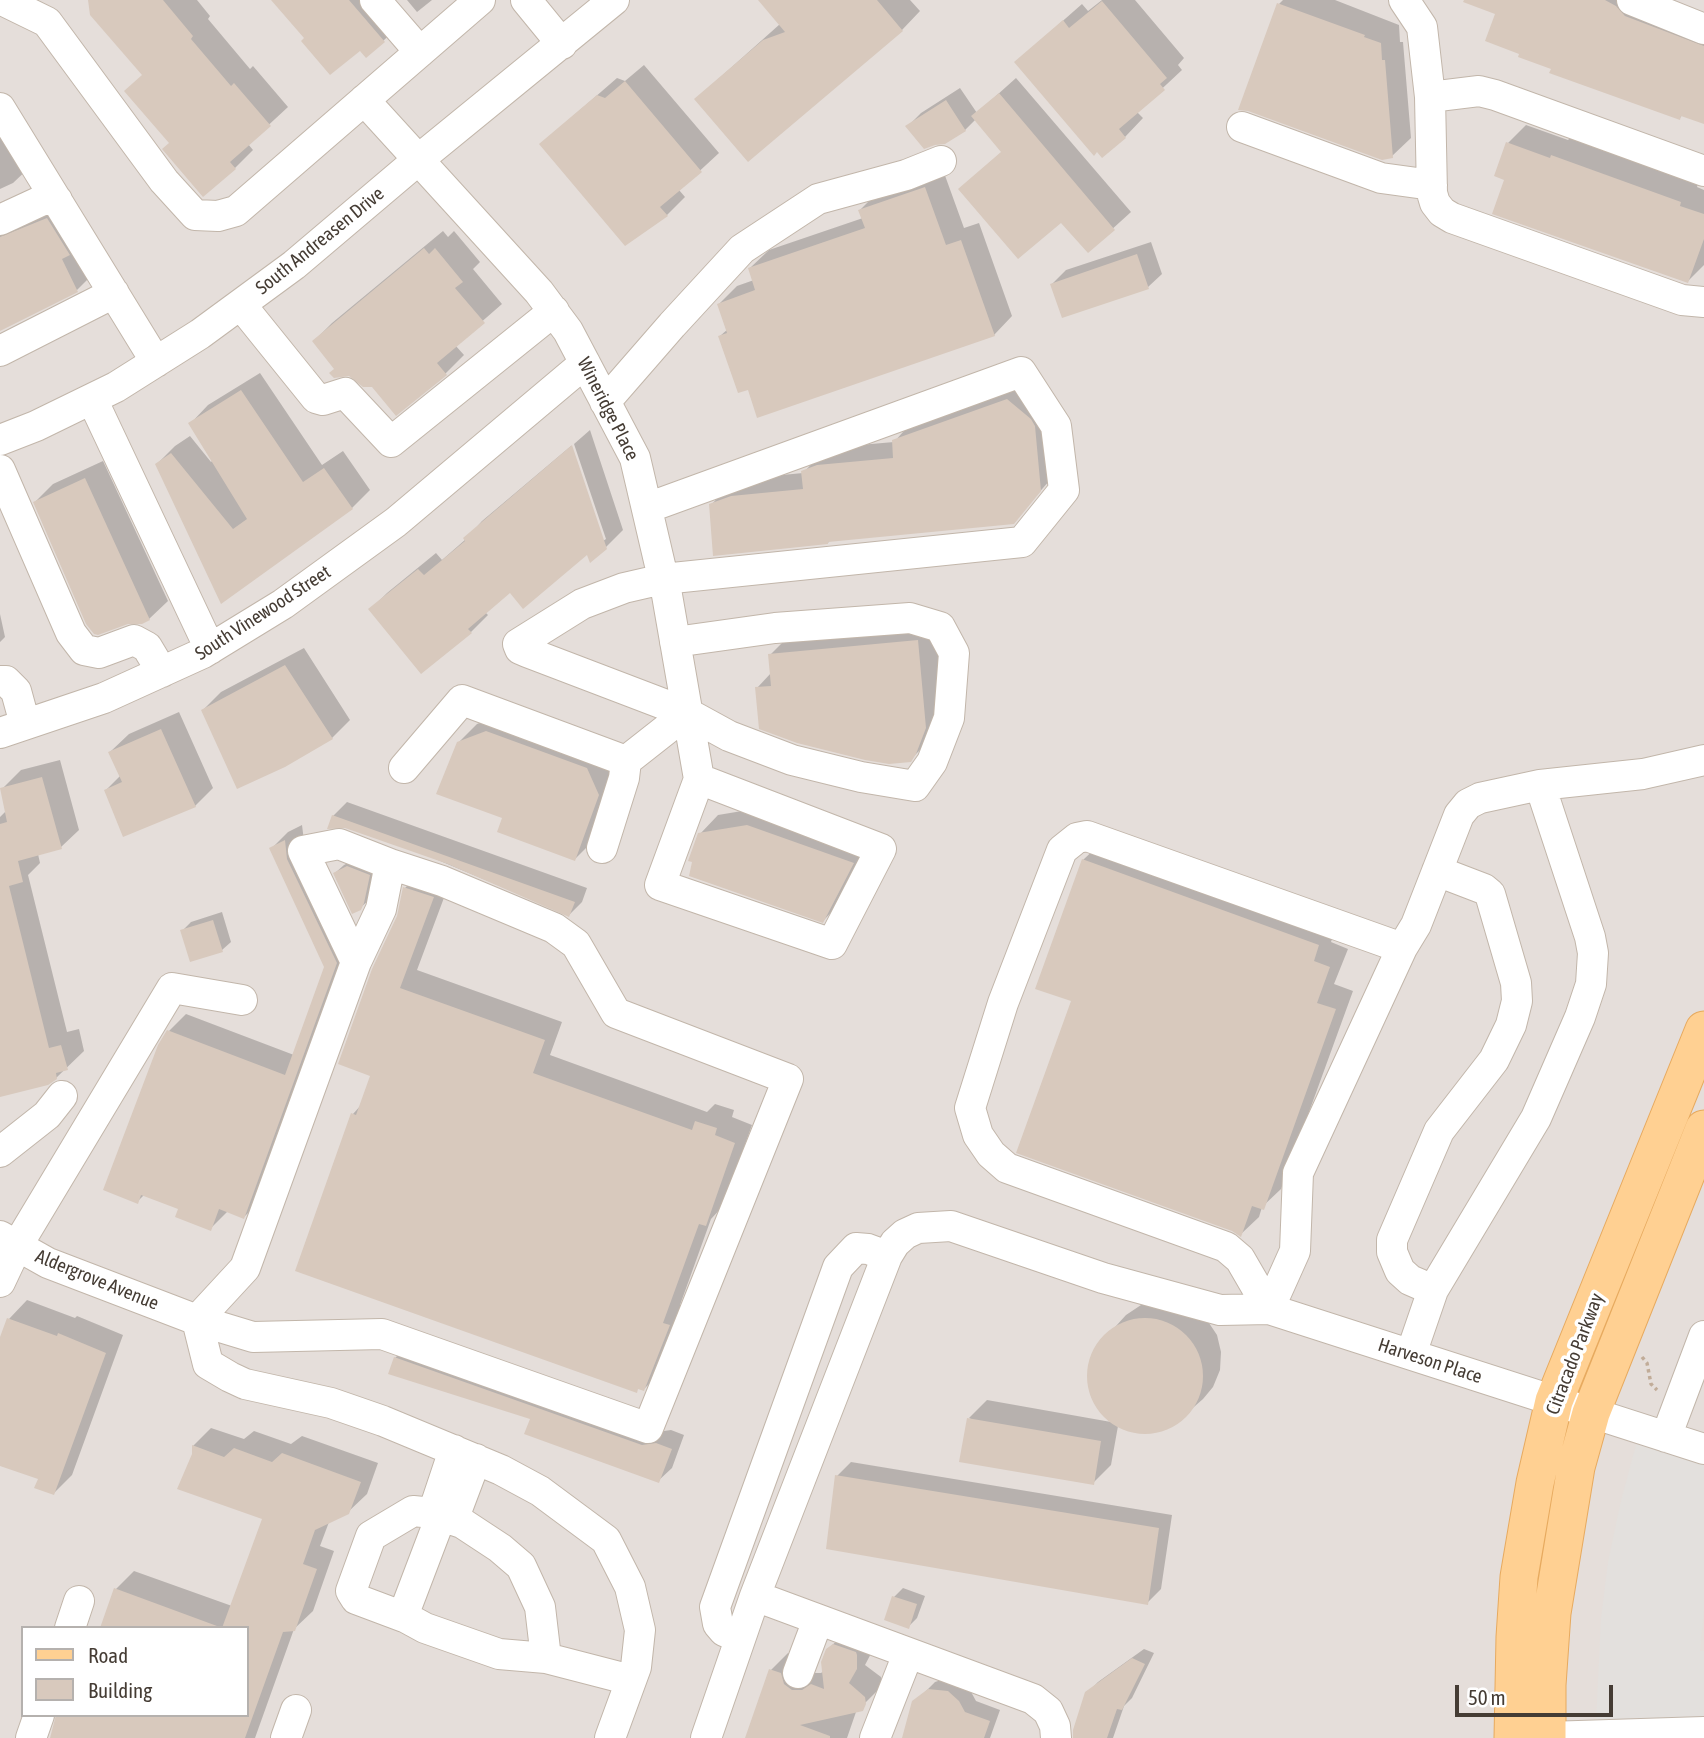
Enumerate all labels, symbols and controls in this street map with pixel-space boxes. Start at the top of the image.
street label: South Andreasen Drive [251,182,389,300]
street label: Wineridge Place [572,354,644,464]
street label: South Vinewood Street [191,561,335,665]
street label: Aldergrove Avenue [32,1245,162,1315]
street label: Citracado Parkway [1541,1290,1609,1418]
street label: Harveson Place [1375,1333,1485,1389]
legend [21,1626,248,1717]
text: Road [88,1643,128,1667]
scale bar [1459,1672,1616,1716]
text: Building [88,1678,152,1702]
text: 50 m [1468,1685,1506,1709]

